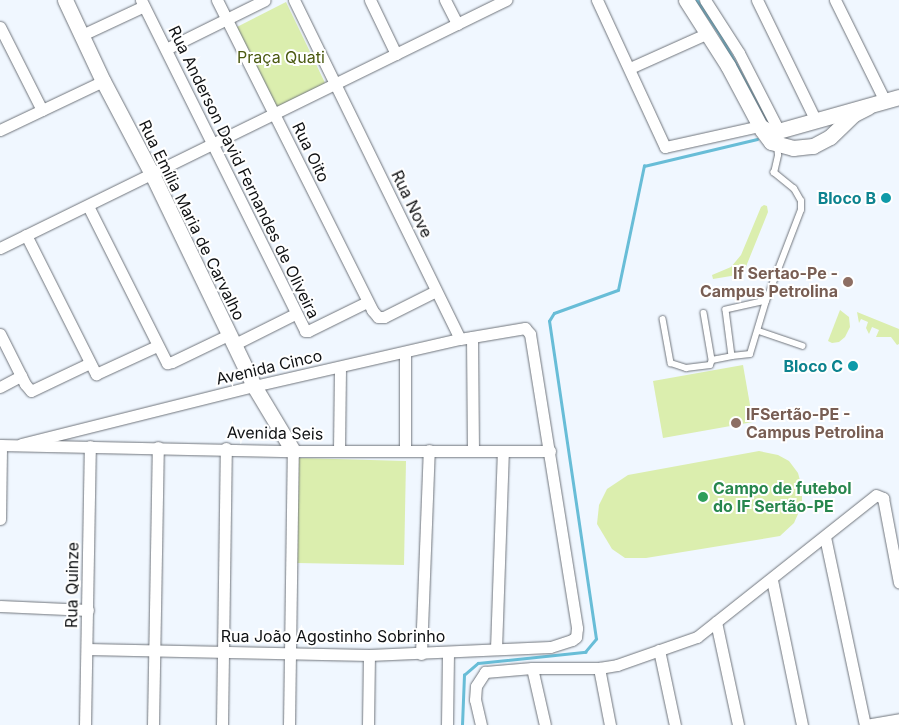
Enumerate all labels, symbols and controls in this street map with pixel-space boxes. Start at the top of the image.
street label: Rua Anderson David Fernandes de Oliveira [165,23,323,321]
park label: Praça Quati [237,47,325,67]
street label: Rua Emília Maria de Carvalho [135,117,249,323]
street label: Rua Oito [288,119,334,185]
street label: Rua Nove [387,167,437,241]
place label: Bloco B [818,188,876,208]
marker: Bloco B [880,192,892,204]
place label: If Sertao-Pe - Campus Petrolina [700,263,838,301]
marker: If Sertao-Pe - Campus Petrolina [842,276,854,288]
street label: Avenida Cinco [214,345,324,389]
place label: Bloco C [783,356,843,376]
marker: Bloco C [847,360,859,372]
place label: IFSertão-PE - Campus Petrolina [746,404,884,442]
marker: IFSertão-PE - Campus Petrolina [730,417,742,429]
street label: Avenida Seis [227,423,323,443]
place label: Campo de futebol do IF Sertão-PE [713,478,852,516]
marker: Campo de futebol do IF Sertão-PE [697,491,709,503]
street label: Rua Quinze [62,542,82,628]
street label: Rua João Agostinho Sobrinho [221,626,445,646]

